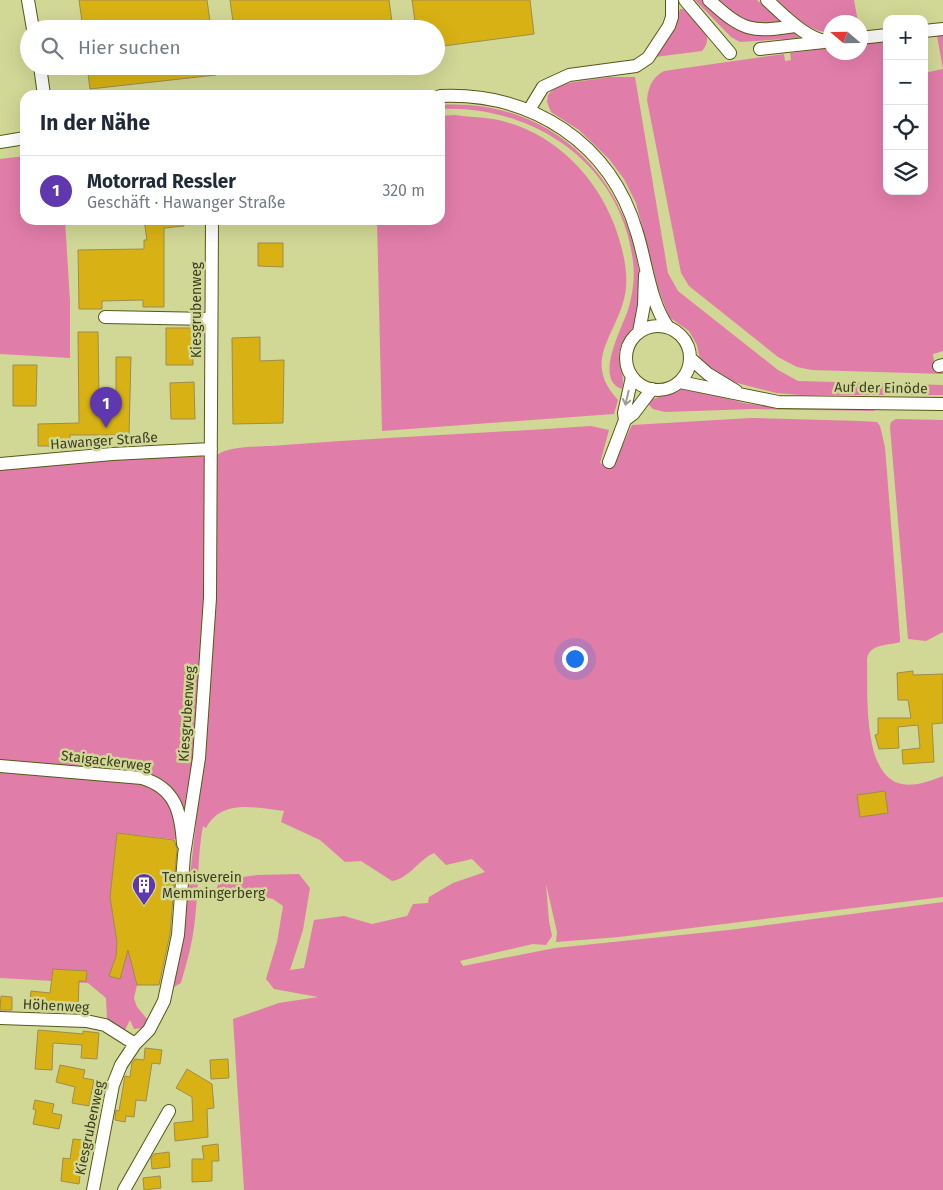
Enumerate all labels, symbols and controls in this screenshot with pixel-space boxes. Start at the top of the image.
north arrow [823,15,868,60]
map controls [883,15,928,195]
button: + [883,15,928,60]
search box [20,20,445,75]
icon: search [38,34,66,62]
text: Hier suchen [78,36,181,59]
button: − [883,60,928,105]
button: locate [883,105,928,150]
text: In der Nähe [40,110,150,136]
button: layers [883,150,928,195]
text: Motorrad Ressler [87,170,236,193]
text: 1 [52,181,60,200]
text: 320 m [382,181,425,200]
text: Geschäft · Hawanger Straße [87,193,286,212]
street label: Kiesgrubenweg [188,261,205,358]
street label: Auf der Einöde [834,379,928,397]
pin: 1 [90,387,122,428]
one-way arrow [622,390,631,406]
street label: Hawanger Straße [50,429,158,453]
your location [562,646,588,672]
street label: Kiesgrubenweg [175,665,199,763]
street label: Staigackerweg [60,747,153,775]
place label: Tennisverein Memmingerberg [162,869,266,902]
building icon: Tennisverein Memmingerberg [131,872,157,906]
street label: Höhenweg [22,996,90,1016]
street label: Kiesgrubenweg [72,1078,108,1177]

